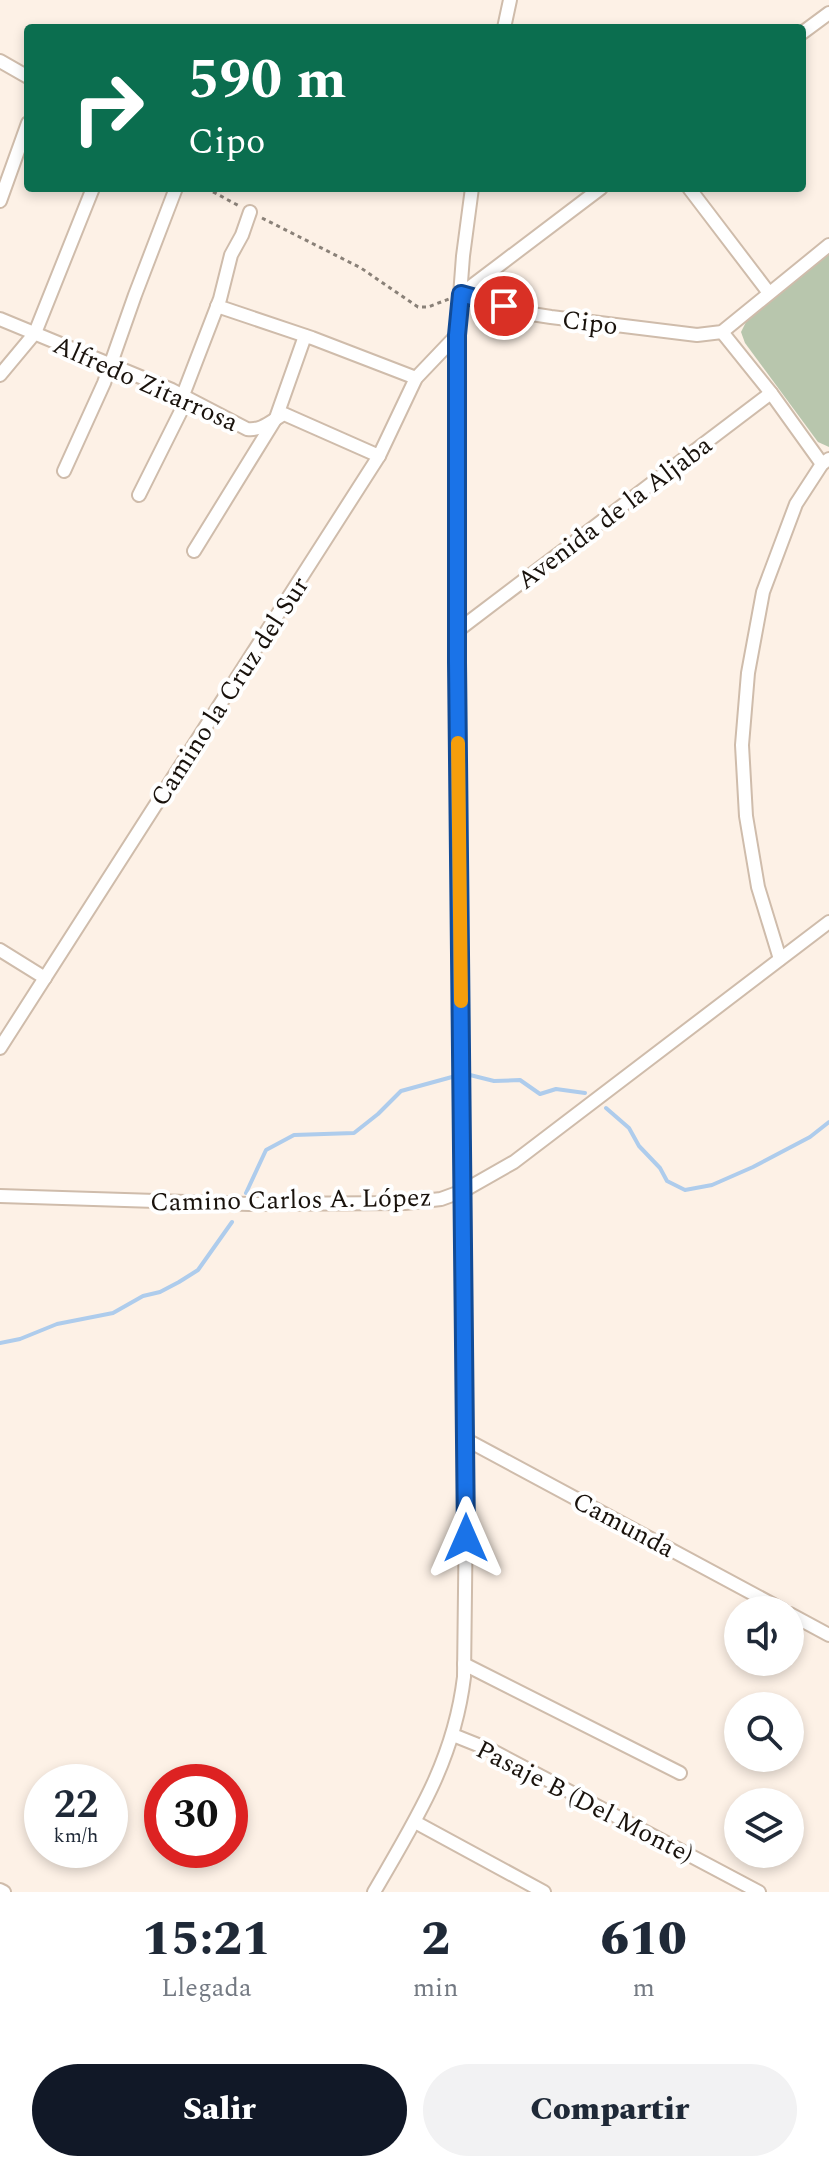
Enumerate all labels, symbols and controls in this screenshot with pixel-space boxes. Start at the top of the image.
text: 590 m [188,38,347,123]
icon: right [56,56,160,160]
text: Cipo [188,115,265,170]
pin [470,272,538,340]
icon: arrive [482,284,526,328]
street label: Cipo [560,300,620,346]
street label: Alfredo Zitarrosa [46,325,245,443]
street label: Avenida de la Aljaba [508,426,721,600]
street label: Camino la Cruz del Sur [140,569,319,815]
street label: Camino Carlos A. López [150,1178,432,1222]
street label: Camunda [565,1481,682,1569]
position arrow [424,1496,508,1580]
map controls [724,1596,804,1868]
button: sound [724,1596,804,1676]
button: search [724,1692,804,1772]
street label: Pasaje B (Del Monte) [469,1730,700,1874]
speed limit sign: 30 [144,1764,248,1868]
text: 22 [54,1775,98,1836]
button: layers [724,1788,804,1868]
text: km/h [54,1821,99,1851]
text: 15:21 [142,1903,271,1976]
text: 2 [421,1903,450,1976]
text: 610 [600,1903,687,1976]
text: Llegada [161,1968,252,2008]
text: min [413,1968,458,2008]
text: m [633,1968,655,2008]
button: Salir [32,2064,407,2156]
button: Compartir [423,2064,797,2156]

